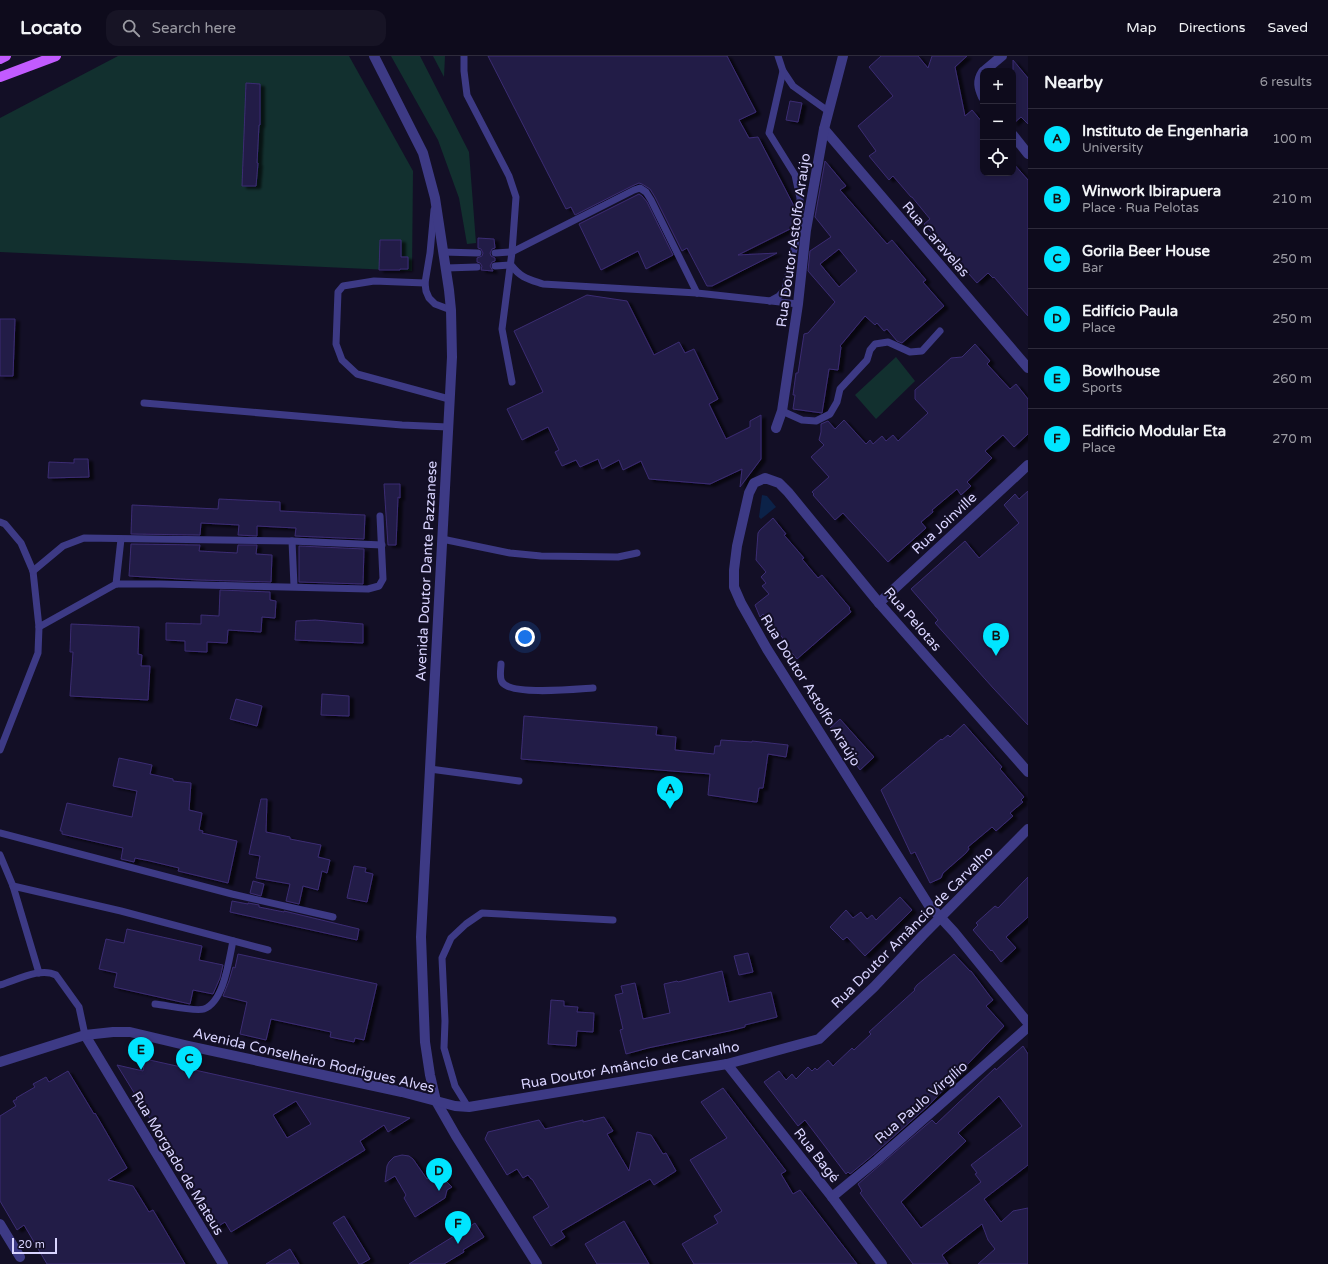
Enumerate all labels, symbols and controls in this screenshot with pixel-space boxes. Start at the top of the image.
search box [106,10,386,46]
text: Locato [20,17,82,39]
icon: search [120,17,142,39]
text: Search here [152,19,236,37]
text: Map [1126,19,1157,36]
text: Directions [1179,19,1246,36]
text: Saved [1268,19,1308,36]
map controls [980,68,1016,176]
button: + [980,68,1016,104]
text: Nearby [1044,72,1103,93]
text: 6 results [1260,74,1312,90]
button: − [980,104,1016,140]
text: Instituto de Engenharia [1082,122,1248,140]
text: A [1052,131,1062,147]
text: 100 m [1272,131,1312,147]
button: locate [980,140,1016,176]
text: University [1082,140,1143,156]
street label: Rua Doutor Astolfo Araújo [773,152,814,328]
text: Winwork Ibirapuera [1082,182,1221,200]
text: B [1052,191,1062,207]
text: 210 m [1272,191,1312,207]
street label: Rua Caravelas [898,198,973,281]
text: Place · Rua Pelotas [1082,200,1199,216]
text: Gorila Beer House [1082,242,1210,260]
text: C [1052,251,1062,267]
text: 250 m [1272,251,1312,267]
text: Bar [1082,260,1103,276]
text: Edifício Paula [1082,302,1178,320]
text: D [1052,311,1062,327]
text: 250 m [1272,311,1312,327]
text: Place [1082,320,1115,336]
text: Bowlhouse [1082,362,1160,380]
text: E [1053,371,1061,387]
text: 260 m [1272,371,1312,387]
text: Sports [1082,380,1122,396]
text: Edificio Modular Eta [1082,422,1226,440]
text: F [1053,431,1061,447]
text: 270 m [1272,431,1312,447]
text: Place [1082,440,1115,456]
street label: Avenida Doutor Dante Pazzanese [412,460,441,682]
street label: Rua Joinville [908,489,980,558]
street label: Rua Pelotas [880,584,945,655]
street label: Rua Doutor Astolfo Araújo [757,611,864,769]
pin: B [983,623,1009,656]
your location [515,627,535,647]
pin: A [657,776,683,809]
street label: Rua Doutor Amâncio de Carvalho [828,843,997,1012]
street label: Avenida Conselheiro Rodrigues Alves [192,1024,436,1097]
pin: E [128,1037,154,1070]
street label: Rua Doutor Amâncio de Carvalho [519,1038,741,1093]
pin: C [176,1046,202,1079]
street label: Rua Paulo Virgílio [872,1058,971,1147]
street label: Rua Morgado de Mateus [128,1088,227,1238]
street label: Rua Bagé [790,1125,843,1186]
pin: D [426,1158,452,1191]
pin: F [445,1211,471,1244]
scale bar [12,1236,57,1255]
text: 20 m [18,1238,45,1251]

